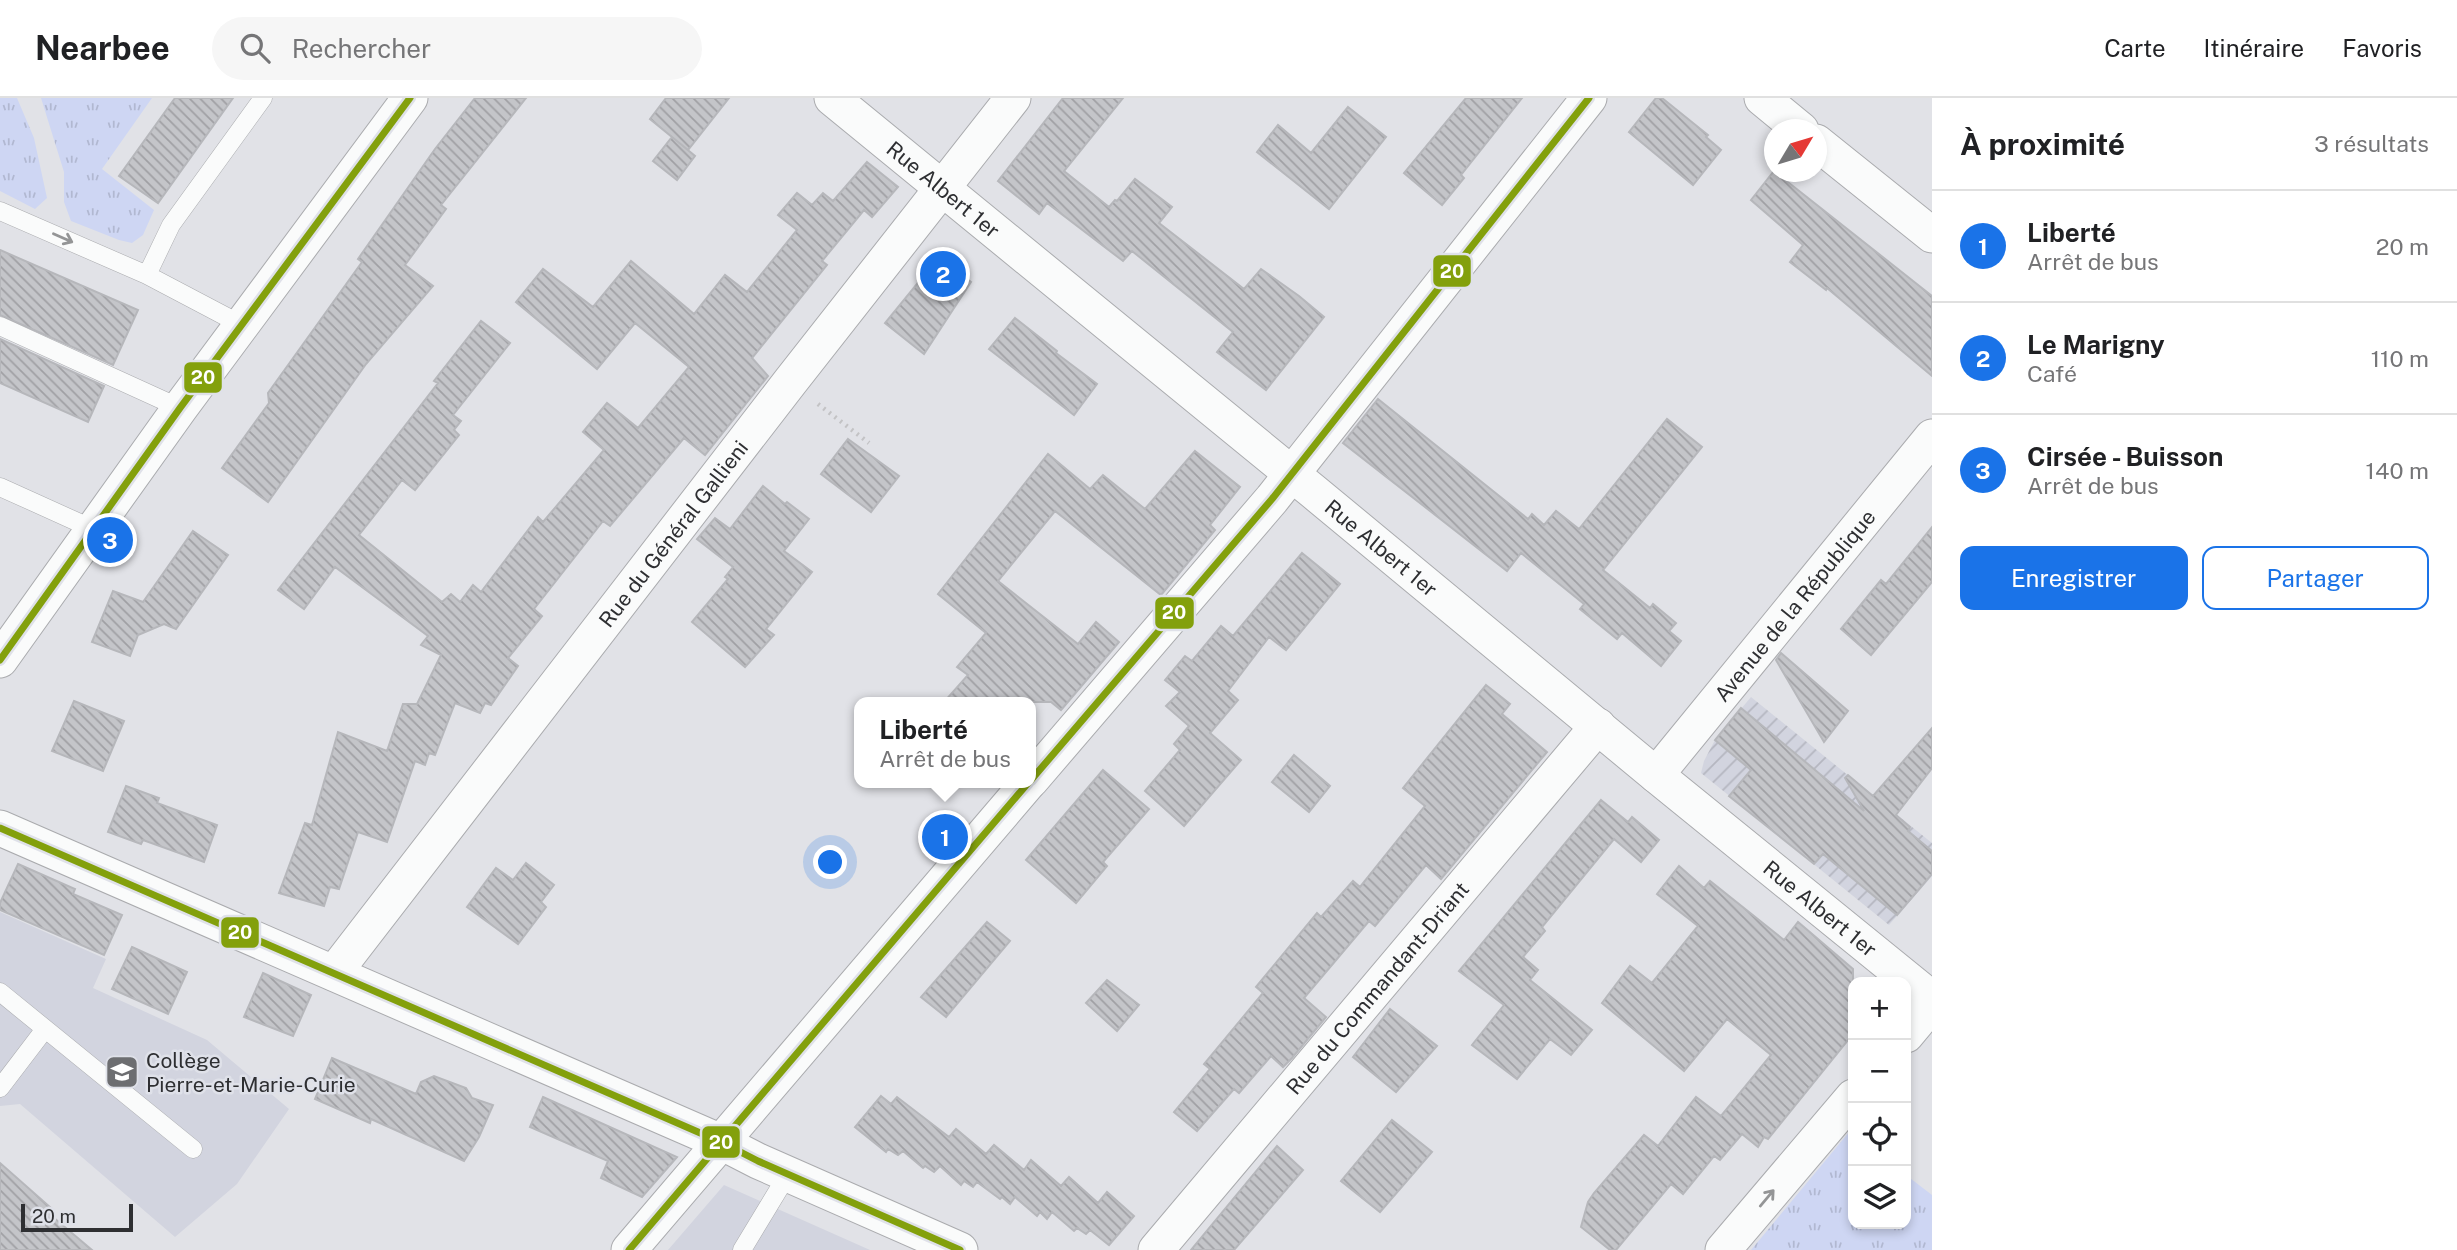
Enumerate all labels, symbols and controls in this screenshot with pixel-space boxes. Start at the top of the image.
search box [212,17,702,80]
text: Nearbee [35,29,170,67]
icon: search [236,29,274,67]
text: Rechercher [292,33,431,64]
text: Carte [2104,34,2166,62]
text: Itinéraire [2204,34,2304,62]
text: Favoris [2342,34,2422,62]
north arrow [1764,119,1827,182]
text: À proximité [1960,126,2125,162]
text: 3 résultats [2314,130,2429,157]
street label: Rue Albert 1er [882,136,1005,243]
text: Liberté [2027,217,2116,248]
one-way arrow [51,232,73,245]
text: 1 [1978,233,1988,260]
text: 20 m [2376,233,2429,260]
pin: 2 [920,248,966,300]
text: Arrêt de bus [2027,248,2159,275]
line badge: 20 [1432,254,1472,288]
text: 20 [1440,260,1464,282]
text: Le Marigny [2027,329,2165,360]
text: 2 [1976,345,1990,372]
text: 110 m [2371,345,2429,372]
text: Café [2027,360,2077,387]
line badge: 20 [183,361,223,394]
text: 20 [191,366,215,388]
street label: Rue du Général Gallieni [593,435,753,632]
text: Cirsée - Buisson [2027,441,2223,472]
text: 3 [1975,457,1991,484]
text: 140 m [2366,457,2429,484]
text: Arrêt de bus [2027,472,2159,499]
street label: Rue Albert 1er [1320,494,1443,602]
street label: Avenue de la République [1709,504,1880,706]
pin: 3 [87,514,133,566]
button: Enregistrer [1960,546,2188,610]
button: Partager [2202,546,2429,610]
line badge: 20 [1154,596,1195,630]
text: 20 [1162,601,1186,623]
popup [854,697,1036,788]
text: Liberté [879,714,968,745]
text: Arrêt de bus [879,745,1011,772]
pin: 1 [922,811,968,863]
your location [813,845,847,879]
street label: Rue Albert 1er [1759,855,1882,962]
street label: Rue du Commandant-Driant [1281,877,1474,1099]
line badge: 20 [220,916,260,949]
text: 20 [228,921,252,943]
map controls [1848,977,1911,1229]
button: + [1848,977,1911,1040]
button: − [1848,1040,1911,1103]
place label: Collège Pierre-et-Marie-Curie [146,1048,356,1097]
school or university icon: Collège Pierre-et-Marie-Curie [103,1053,141,1091]
button: locate [1848,1103,1911,1166]
line badge: 20 [701,1125,741,1159]
text: 20 [709,1131,733,1153]
button: layers [1848,1166,1911,1229]
one-way arrow [1759,1189,1775,1207]
scale bar [21,1201,133,1233]
text: 20 m [32,1205,76,1227]

